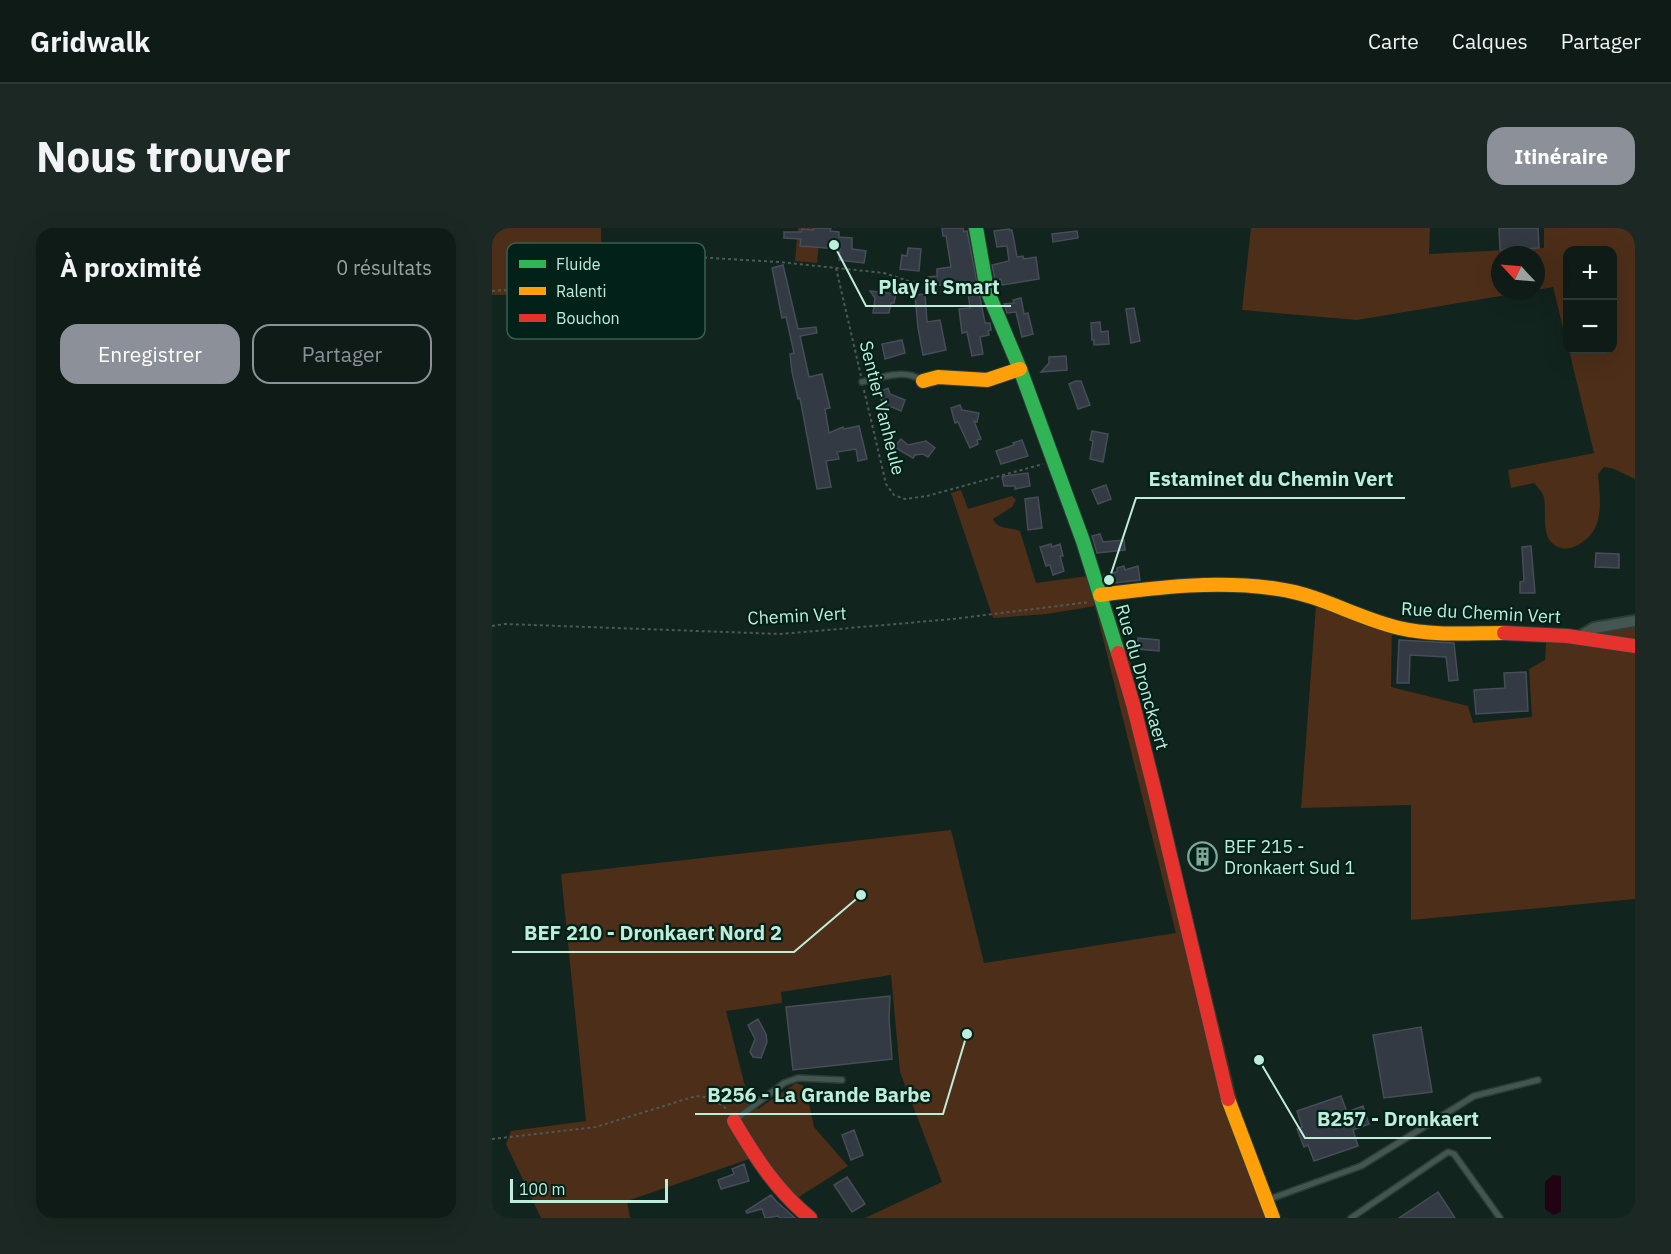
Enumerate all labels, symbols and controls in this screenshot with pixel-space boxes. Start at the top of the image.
text: Gridwalk [30,23,150,60]
text: Carte [1368,27,1419,55]
text: Calques [1452,27,1528,55]
text: Partager [1561,27,1641,55]
button: Itinéraire [1487,127,1635,185]
text: Nous trouver [36,129,291,184]
legend [507,243,705,339]
north arrow [1491,246,1545,300]
map controls [1563,246,1617,354]
button: + [1563,246,1617,300]
text: À proximité [60,250,202,284]
text: 0 résultats [336,254,432,281]
text: Fluide [556,254,601,274]
callout: Play it Smart [866,268,1011,306]
text: Play it Smart [878,273,1000,300]
text: Ralenti [556,281,606,301]
button: − [1563,300,1617,354]
text: Bouchon [556,308,620,328]
button: Enregistrer [60,324,240,384]
button: Partager [252,324,432,384]
street label: Sentier Vanheule [855,338,910,477]
callout: Estaminet du Chemin Vert [1136,460,1405,498]
text: Estaminet du Chemin Vert [1149,465,1393,492]
street label: Rue du Chemin Vert [1401,597,1562,628]
street label: Chemin Vert [747,601,847,630]
street label: Rue du Dronckaert [1111,601,1174,752]
place label: BEF 215 - Dronkaert Sud 1 [1224,835,1355,879]
building icon: BEF 215 - Dronkaert Sud 1 [1187,841,1219,873]
callout: BEF 210 - Dronkaert Nord 2 [512,914,794,952]
text: BEF 210 - Dronkaert Nord 2 [524,919,782,946]
callout: B256 - La Grande Barbe [695,1076,943,1114]
text: B256 - La Grande Barbe [707,1081,931,1108]
callout: B257 - Dronkaert [1305,1100,1491,1138]
text: B257 - Dronkaert [1317,1105,1479,1132]
scale bar [510,1176,668,1204]
text: 100 m [519,1179,566,1199]

